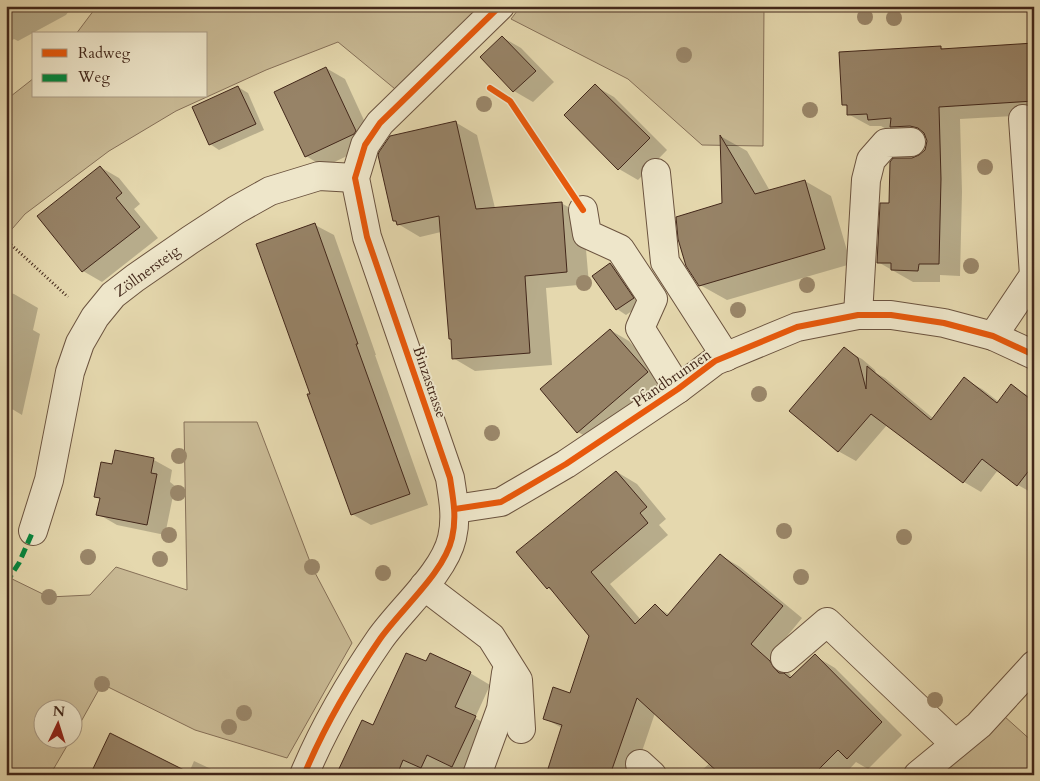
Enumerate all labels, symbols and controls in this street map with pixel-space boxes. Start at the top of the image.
legend [32,32,208,98]
text: Radweg [78,43,131,63]
text: Weg [77,67,110,87]
street label: Zöllnersteig [110,240,184,302]
street label: Binzastrasse [408,343,452,421]
street label: Pfandbrunnen [629,344,716,412]
north arrow [32,698,82,748]
text: N [52,702,66,721]

